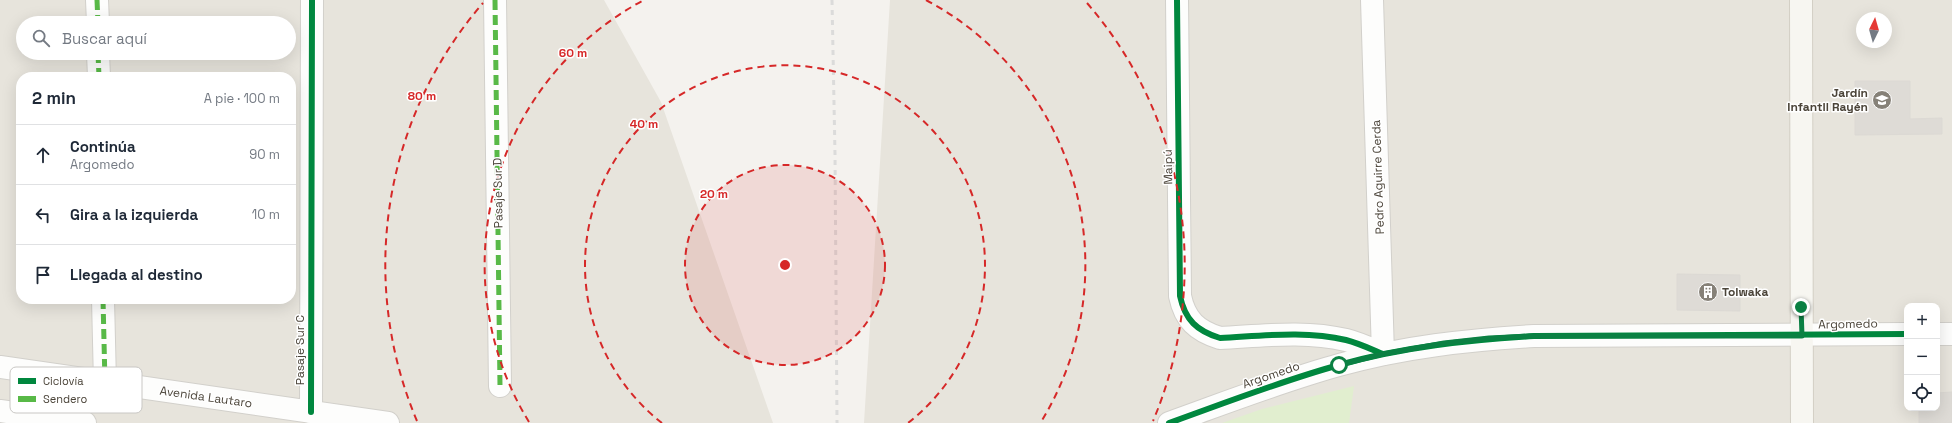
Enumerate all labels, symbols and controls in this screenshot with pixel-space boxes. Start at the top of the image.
north arrow [1856,12,1892,48]
search box [16,16,296,60]
icon: search [30,27,52,49]
text: Buscar aquí [62,29,147,48]
text: 60 m [559,45,587,61]
place label: Jardín Infantil Rayén [1787,85,1868,115]
text: 2 min [32,87,76,109]
text: 80 m [408,88,436,104]
school or university icon: Jardín Infantil Rayén [1871,89,1893,111]
text: A pie · 100 m [204,90,280,107]
text: 40 m [630,116,658,132]
street label: Pedro Aguirre Cerda [1368,119,1388,235]
text: Continúa [70,137,136,156]
icon: ahead [32,144,54,166]
text: 90 m [249,146,280,163]
street label: Maipú [1160,149,1176,185]
text: Argomedo [70,156,135,173]
street label: Pasaje Sur D [489,158,507,228]
text: 20 m [700,186,728,202]
icon: left [32,204,54,226]
text: Gira a la izquierda [70,205,198,224]
text: 10 m [252,206,280,223]
centre of rings [778,258,792,272]
icon: arrive [32,264,54,286]
text: Llegada al destino [70,265,203,284]
building icon: Tolwaka [1697,281,1719,303]
place label: Tolwaka [1722,284,1768,300]
route end [1792,298,1810,316]
map controls [1904,303,1940,411]
button: + [1904,303,1940,339]
street label: Pasaje Sur C [292,315,308,385]
street label: Argomedo [1818,315,1878,333]
button: − [1904,339,1940,375]
route start [1330,356,1348,374]
street label: Argomedo [1240,358,1302,392]
legend [10,367,142,413]
text: Ciclovía [43,374,84,388]
button: locate [1904,375,1940,411]
street label: Avenida Lautaro [159,383,253,411]
text: Sendero [43,392,88,406]

